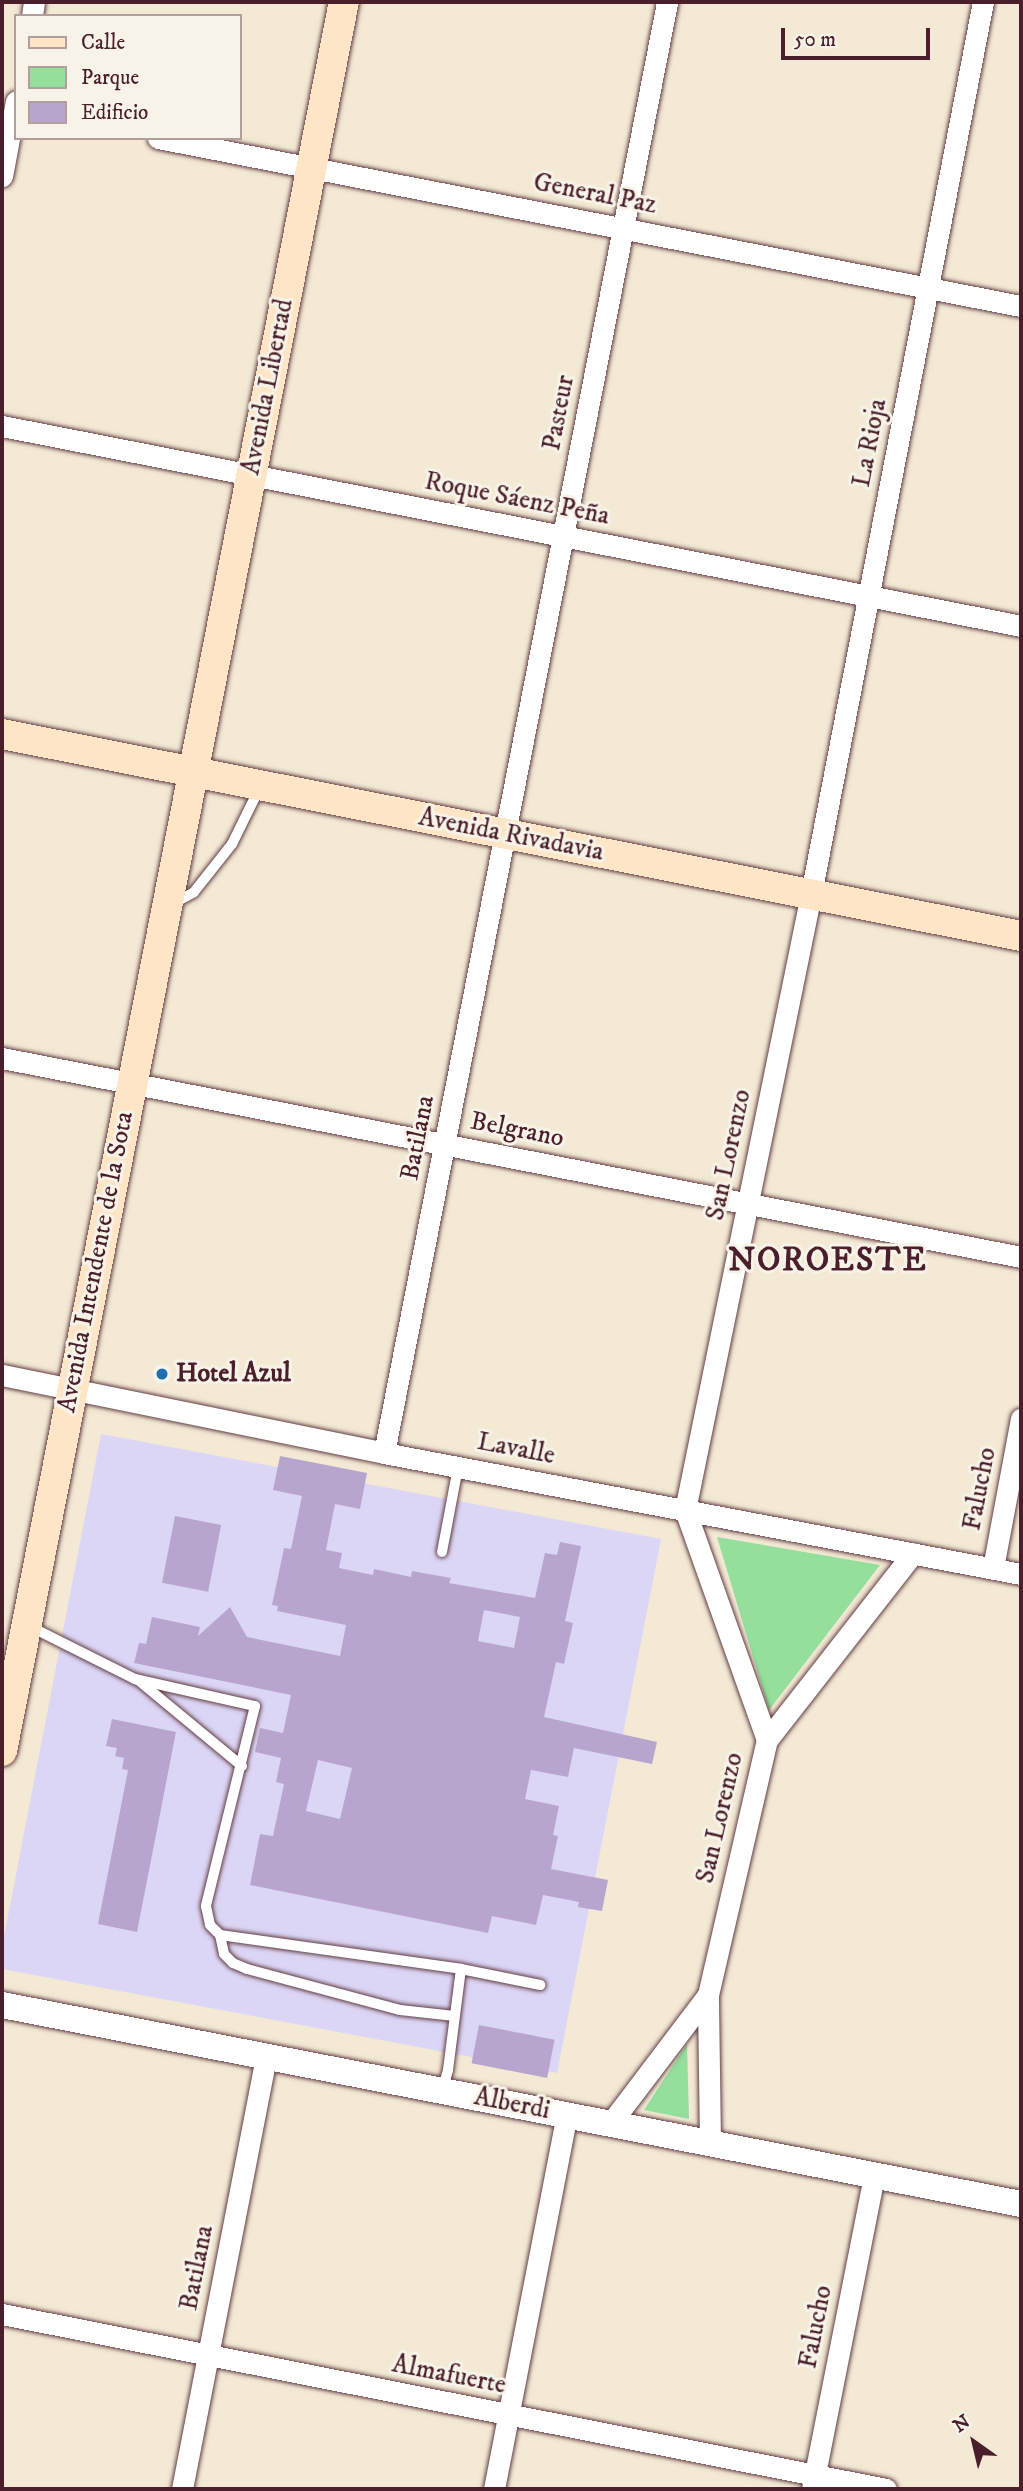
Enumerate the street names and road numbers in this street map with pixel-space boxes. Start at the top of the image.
street label: General Paz [531,167,659,221]
street label: Avenida Libertad [236,296,300,478]
street label: Pasteur [536,373,582,453]
street label: La Rioja [846,396,894,490]
street label: Roque Sáenz Peña [422,466,612,532]
street label: Avenida Rivadavia [416,802,606,868]
street label: San Lorenzo [700,1087,758,1223]
street label: Batilana [394,1093,442,1183]
street label: Belgrano [468,1106,566,1154]
street label: Avenida Intendente de la Sota [51,1109,141,1415]
street label: Lavalle [475,1426,557,1472]
street label: Falucho [957,1445,1003,1533]
street label: San Lorenzo [690,1750,750,1886]
street label: Alberdi [471,2081,553,2127]
street label: Batilana [173,2223,221,2313]
street label: Falucho [793,2283,839,2371]
street label: Almafuerte [389,2349,509,2401]

